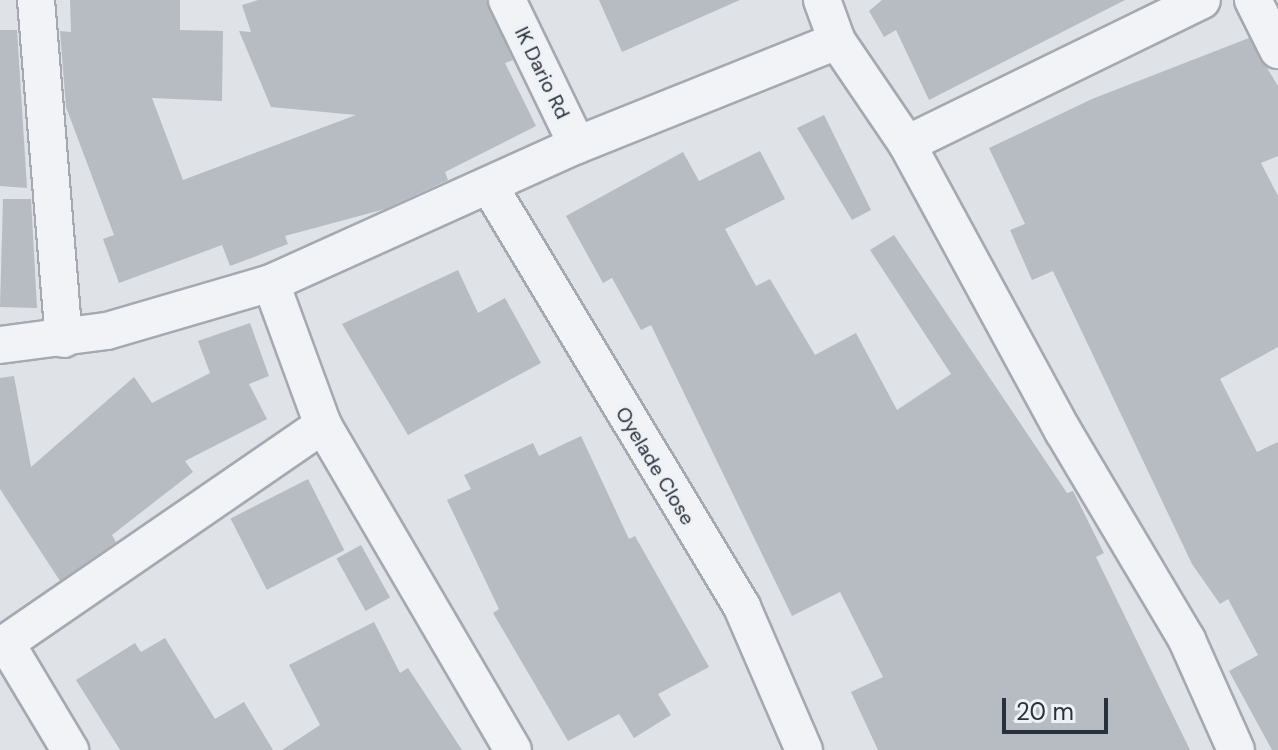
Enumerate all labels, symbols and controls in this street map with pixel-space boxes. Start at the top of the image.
street label: IK Dario Rd [509,23,575,123]
street label: Oyelade Close [610,403,700,529]
scale bar [1006,682,1112,732]
text: 20 m [1016,696,1074,727]

